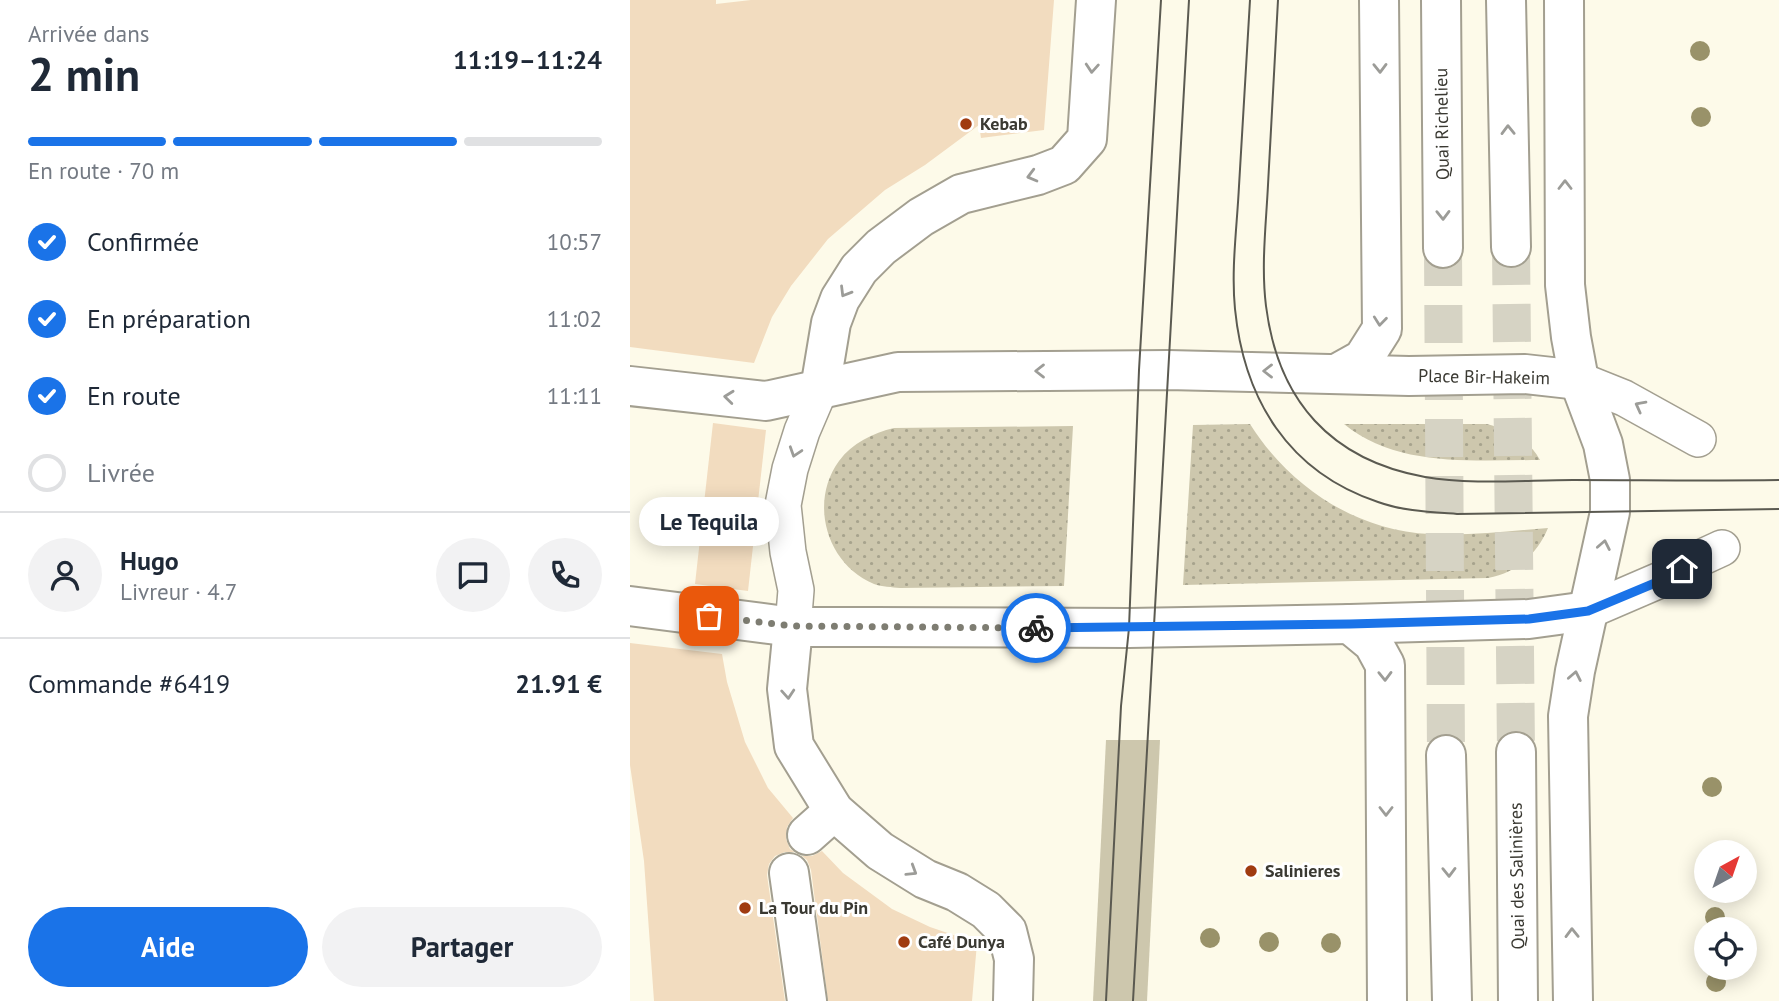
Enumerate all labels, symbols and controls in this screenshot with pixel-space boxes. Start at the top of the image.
text: Arrivée dans [28,19,149,48]
text: 11:19–11:24 [453,43,602,76]
text: 2 min [28,44,140,104]
one-way arrow [1084,63,1099,74]
one-way arrow [1372,63,1388,74]
street label: Quai Richelieu [1429,68,1454,180]
place label: Kebab [980,112,1028,135]
marker: Kebab [958,116,974,132]
one-way arrow [1501,124,1516,135]
text: En route · 70 m [28,156,179,185]
one-way arrow [1027,167,1039,182]
one-way arrow [1557,180,1573,190]
one-way arrow [1435,210,1451,221]
icon: check [28,223,66,261]
text: Confirmée [87,225,199,258]
text: 10:57 [547,227,602,256]
one-way arrow [840,284,853,297]
icon: check [28,300,66,338]
text: En préparation [87,302,251,335]
text: 11:02 [547,304,602,333]
one-way arrow [1373,315,1388,327]
one-way arrow [1035,363,1045,379]
one-way arrow [1262,363,1273,379]
street label: Place Bir-Hakeim [1418,364,1550,389]
icon: check [28,377,66,415]
text: En route [87,379,181,412]
text: 11:11 [547,381,602,410]
one-way arrow [723,389,735,404]
one-way arrow [1635,401,1647,415]
one-way arrow [789,446,803,458]
text: Livrée [87,456,155,489]
callout: Le Tequila [639,497,779,546]
text: Le Tequila [660,507,758,536]
button: person [28,538,102,612]
button: chat [436,538,510,612]
button: phone [528,538,602,612]
one-way arrow [1596,539,1611,551]
pin [1652,539,1712,599]
text: Hugo [120,544,179,577]
icon: home [1663,550,1701,588]
text: Livreur · 4.7 [120,577,237,606]
pin [679,586,739,646]
courier [1001,593,1071,663]
icon: bag [690,597,728,635]
icon: bike [1017,609,1055,647]
text: Commande #6419 [28,667,230,700]
text: 21.91 € [515,667,602,700]
one-way arrow [1566,670,1581,682]
one-way arrow [1377,671,1392,682]
one-way arrow [781,689,796,700]
street label: Quai des Salinières [1504,802,1529,950]
one-way arrow [1378,806,1394,817]
north arrow [1694,840,1757,903]
map controls [1694,840,1757,980]
place label: Salinieres [1265,859,1341,882]
one-way arrow [905,863,918,876]
marker: Salinieres [1243,863,1259,879]
one-way arrow [1441,867,1457,878]
place label: La Tour du Pin [759,896,868,919]
marker: La Tour du Pin [737,900,753,916]
button: Aide [28,907,308,987]
button: Partager [322,907,602,987]
button: locate [1694,917,1757,980]
one-way arrow [1564,927,1579,938]
place label: Café Dunya [918,930,1005,953]
marker: Café Dunya [896,934,912,950]

